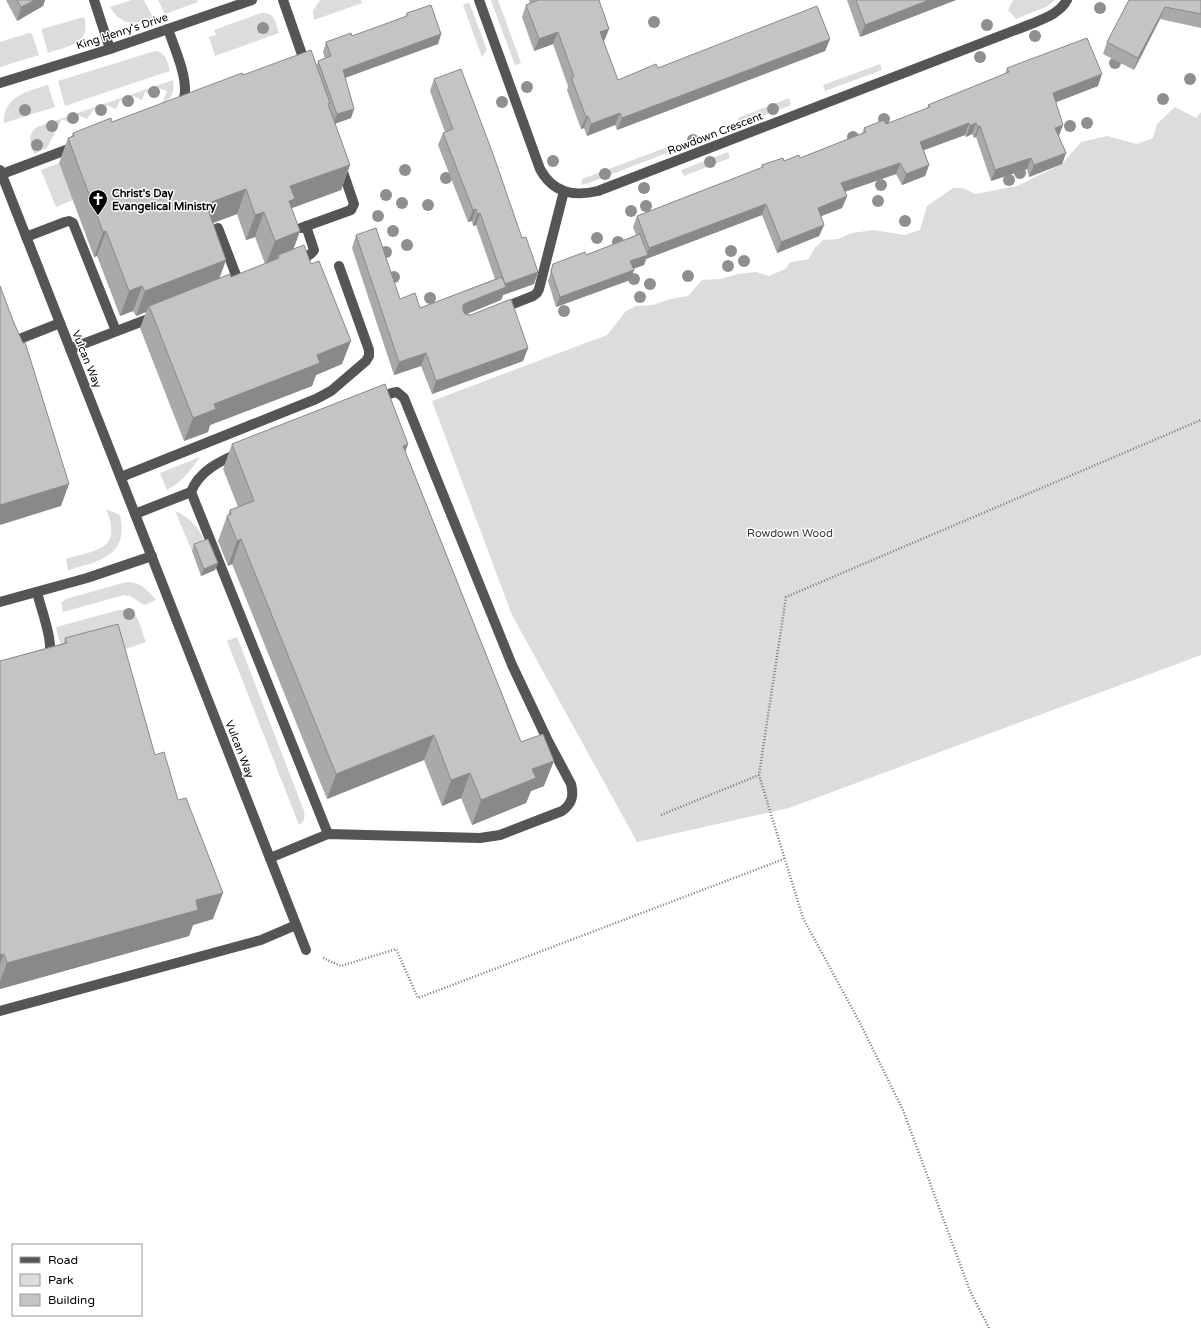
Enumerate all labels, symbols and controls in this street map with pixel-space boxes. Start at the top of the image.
street label: King Henry's Drive [75,11,170,52]
street label: Rowdown Crescent [666,109,765,158]
place label: Christ's Day Evangelical Ministry [112,187,216,214]
church icon: Christ's Day Evangelical Ministry [87,188,109,216]
street label: Vulcan Way [69,329,104,390]
park label: Rowdown Wood [747,527,833,540]
street label: Vulcan Way [223,718,257,780]
legend [12,1244,142,1316]
text: Road [48,1253,78,1267]
text: Park [48,1273,74,1287]
text: Building [48,1293,95,1307]

